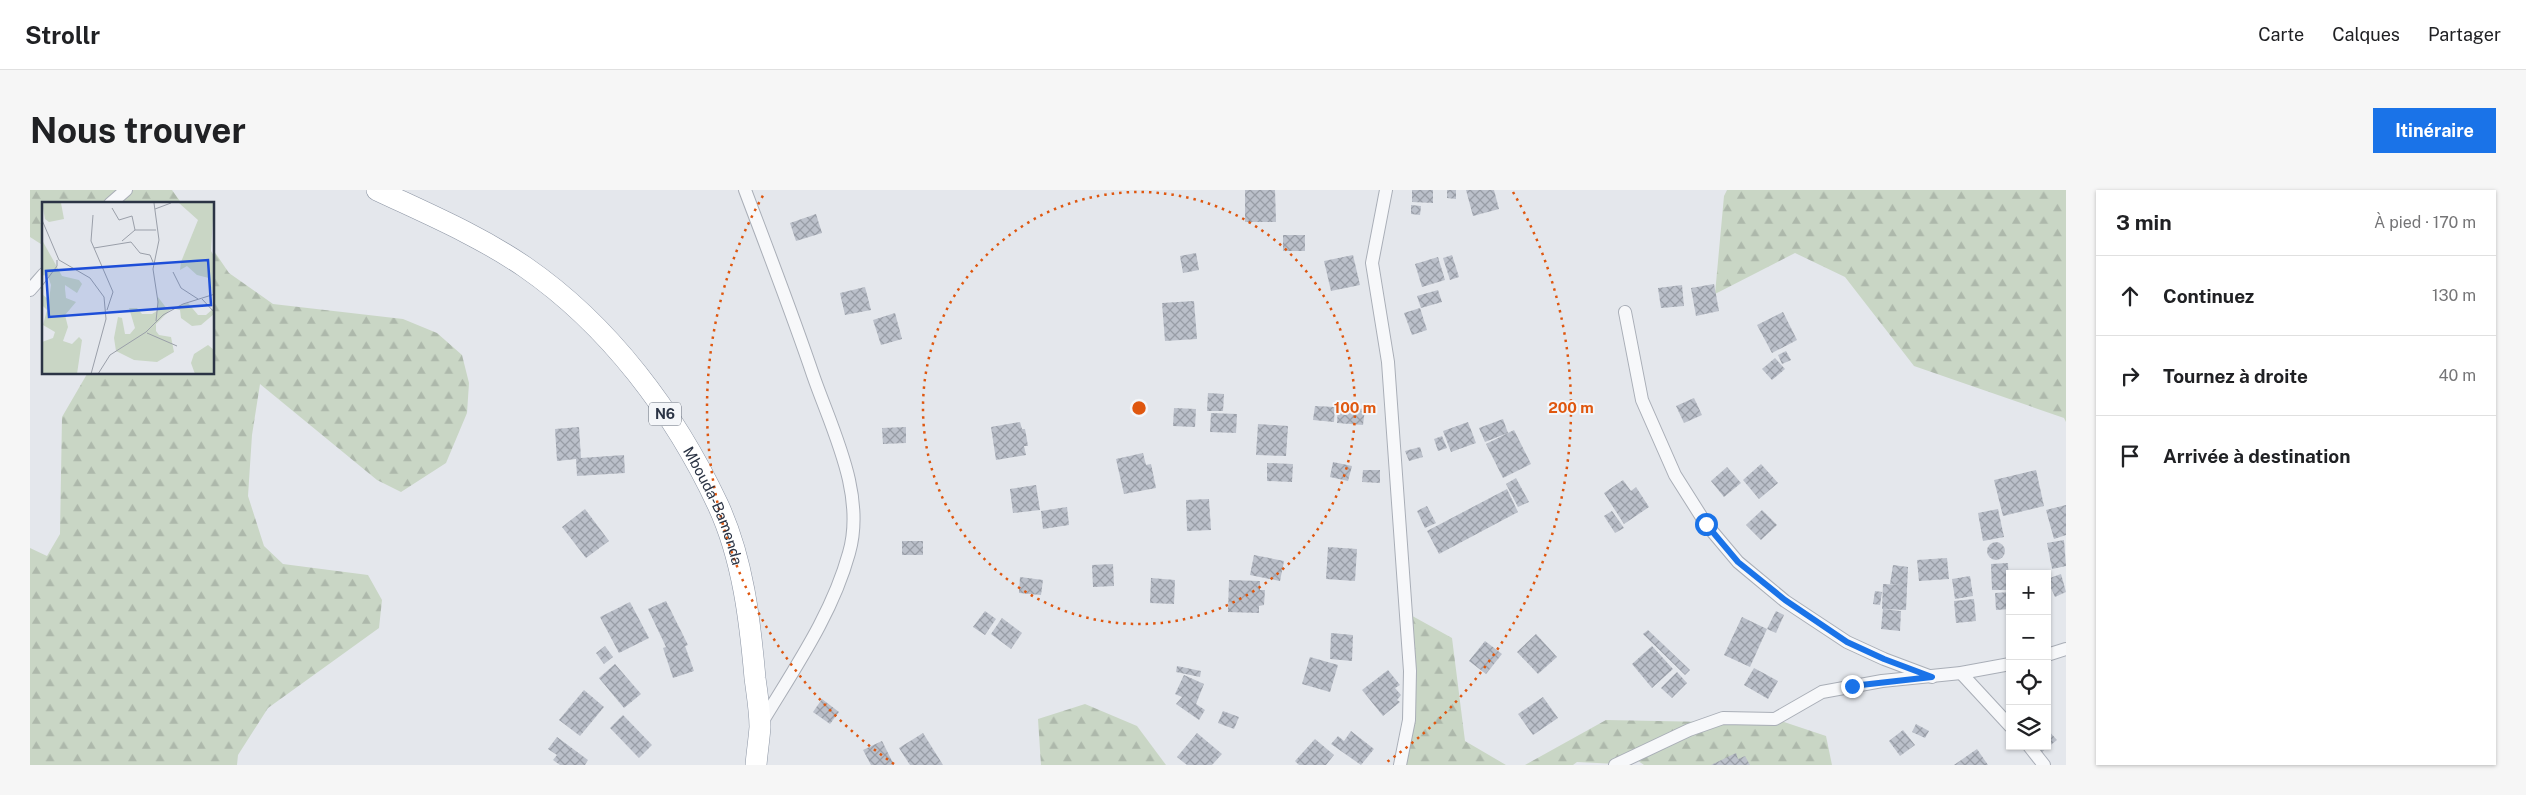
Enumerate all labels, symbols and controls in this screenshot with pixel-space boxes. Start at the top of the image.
text: Strollr [25,21,100,49]
text: Carte [2258,24,2304,45]
text: Calques [2332,24,2400,45]
text: Partager [2428,24,2501,45]
button: Itinéraire [2373,108,2496,153]
text: Nous trouver [30,110,246,151]
inset map [42,202,215,375]
text: 3 min [2116,210,2172,235]
text: À pied · 170 m [2374,213,2476,232]
icon: ahead [2116,282,2144,310]
text: Continuez [2163,285,2254,307]
text: 130 m [2432,286,2476,305]
icon: right [2116,362,2144,390]
text: Tournez à droite [2163,365,2308,387]
text: 40 m [2438,366,2476,385]
centre of rings [1130,399,1148,417]
text: 100 m [1334,399,1376,416]
text: 200 m [1548,399,1594,416]
road number: N6 [649,402,681,425]
icon: arrive [2116,442,2144,470]
street label: Mbouda-Bamenda [680,443,747,567]
text: Arrivée à destination [2163,445,2351,467]
route start [1695,513,1718,536]
map controls [2006,570,2051,750]
button: + [2006,570,2051,615]
button: − [2006,615,2051,660]
button: locate [2006,660,2051,705]
route end [1841,675,1864,698]
button: layers [2006,705,2051,750]

